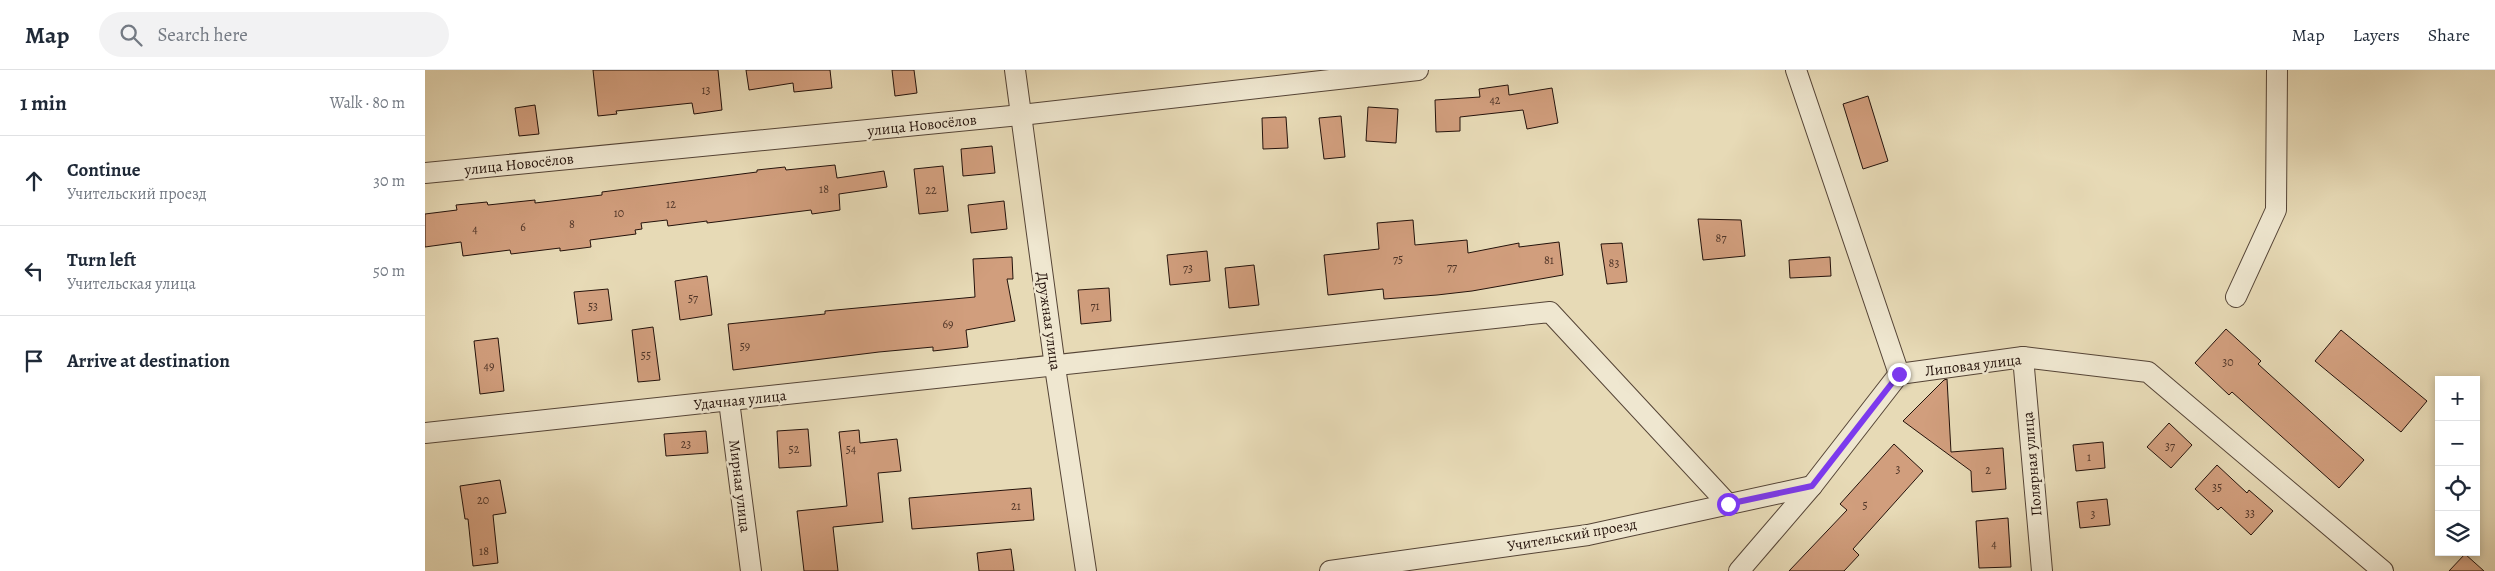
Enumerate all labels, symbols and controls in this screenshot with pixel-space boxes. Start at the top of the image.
search box [99,12,449,57]
text: Map [25,19,69,51]
icon: search [117,21,145,49]
text: Search here [157,22,248,48]
text: Map [2292,23,2325,47]
text: Layers [2353,23,2400,47]
text: Share [2428,23,2470,47]
house number: 13 [701,82,711,98]
text: 1 min [20,89,67,117]
text: Walk · 80 m [330,92,405,114]
house number: 42 [1489,92,1501,108]
street label: улица Новосёлов [865,109,978,141]
street label: улица Новосёлов [462,148,575,180]
text: Continue [67,157,141,183]
icon: ahead [20,167,48,195]
text: 30 m [373,170,405,192]
house number: 18 [819,181,829,197]
house number: 22 [925,182,937,198]
text: Учительский проезд [67,183,207,205]
house number: 12 [666,196,676,212]
house number: 10 [614,205,624,221]
house number: 8 [569,216,575,232]
house number: 6 [520,219,526,235]
house number: 4 [472,221,478,237]
house number: 87 [1716,230,1727,246]
text: Turn left [67,247,136,273]
house number: 75 [1393,251,1403,267]
house number: 81 [1544,252,1554,268]
house number: 83 [1609,255,1619,271]
icon: left [20,257,48,285]
house number: 77 [1447,259,1458,275]
text: 50 m [373,260,405,282]
house number: 73 [1183,260,1193,276]
street label: Дружная улица [1032,270,1066,372]
text: Учительская улица [67,273,196,295]
house number: 57 [688,290,699,306]
house number: 53 [588,298,598,314]
house number: 71 [1090,298,1100,314]
house number: 69 [942,316,954,332]
house number: 59 [740,338,750,354]
icon: arrive [20,347,48,375]
house number: 55 [641,347,651,363]
text: Arrive at destination [67,348,230,374]
street label: Липовая улица [1924,349,2022,381]
house number: 30 [2222,354,2234,370]
house number: 49 [484,358,494,374]
route end [1888,363,1911,386]
map controls [2435,376,2480,556]
button: + [2435,376,2480,421]
street label: Удачная улица [693,385,787,415]
street label: Полярная улица [2017,411,2047,517]
button: − [2435,421,2480,466]
house number: 23 [681,436,691,452]
street label: Мирная улица [724,438,756,534]
house number: 37 [2165,438,2176,454]
house number: 52 [789,441,800,457]
house number: 54 [846,441,857,457]
house number: 1 [2087,449,2091,465]
house number: 3 [1896,461,1901,477]
house number: 2 [1985,462,1991,478]
button: locate [2435,466,2480,511]
house number: 35 [2212,479,2222,495]
house number: 20 [477,492,489,508]
route start [1717,493,1740,516]
house number: 5 [1862,497,1868,513]
house number: 21 [1011,498,1021,514]
house number: 33 [2245,505,2255,521]
house number: 3 [2091,506,2096,522]
button: layers [2435,511,2480,556]
street label: Учительский проезд [1506,514,1638,556]
house number: 4 [1991,536,1997,552]
house number: 18 [479,543,489,559]

